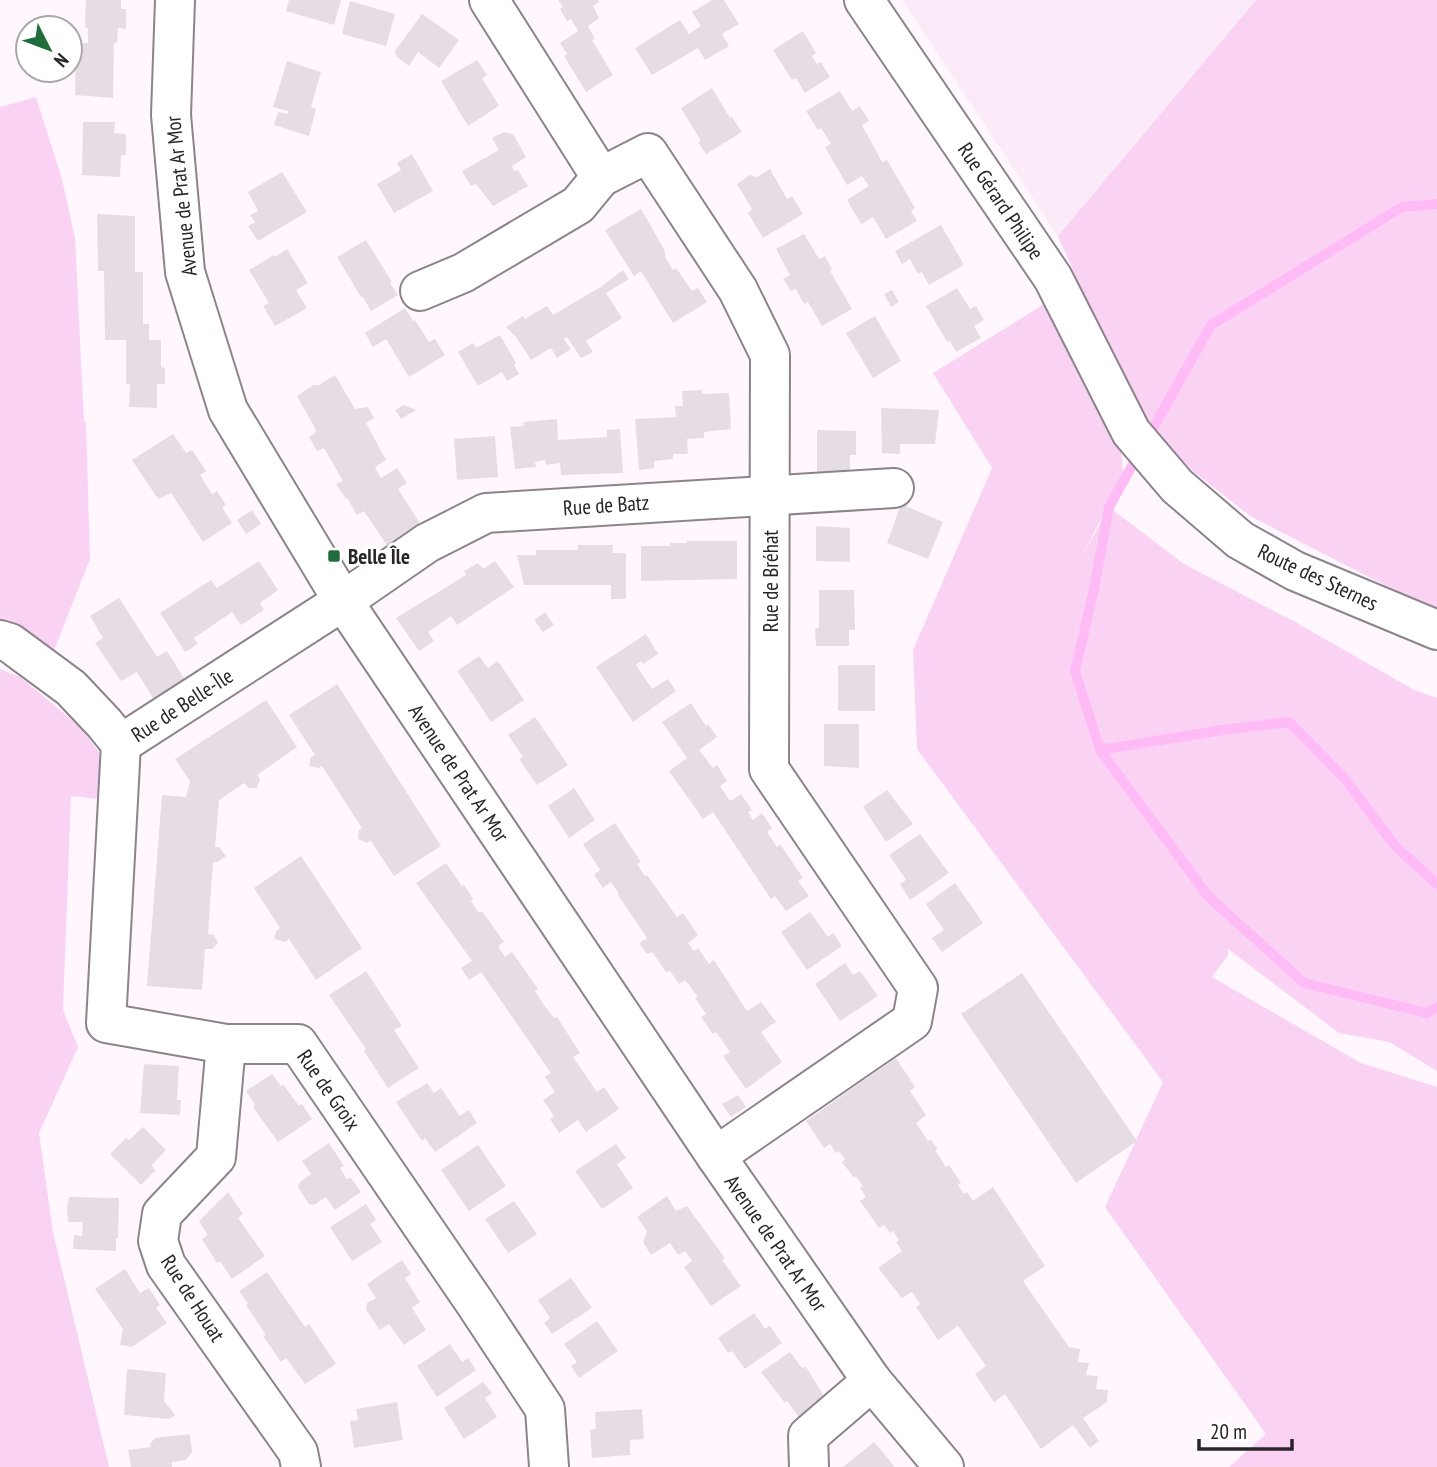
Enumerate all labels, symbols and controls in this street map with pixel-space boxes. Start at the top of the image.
north arrow [14,14,84,84]
text: N [49,49,74,72]
street label: Avenue de Prat Ar Mor [159,114,203,277]
street label: Rue Gérard Philipe [952,137,1050,265]
street label: Rue de Batz [562,489,650,521]
street label: Rue de Bréhat [757,530,784,632]
street label: Route des Sternes [1254,537,1382,617]
place label: Belle Île [348,543,410,570]
marker: Belle Île [326,548,342,564]
street label: Rue de Belle-Île [126,662,238,748]
street label: Avenue de Prat Ar Mor [403,699,515,847]
street label: Rue de Groix [291,1044,367,1136]
street label: Avenue de Prat Ar Mor [719,1169,833,1317]
street label: Rue de Houat [155,1249,231,1347]
scale bar [1199,1408,1292,1452]
text: 20 m [1210,1418,1247,1445]

